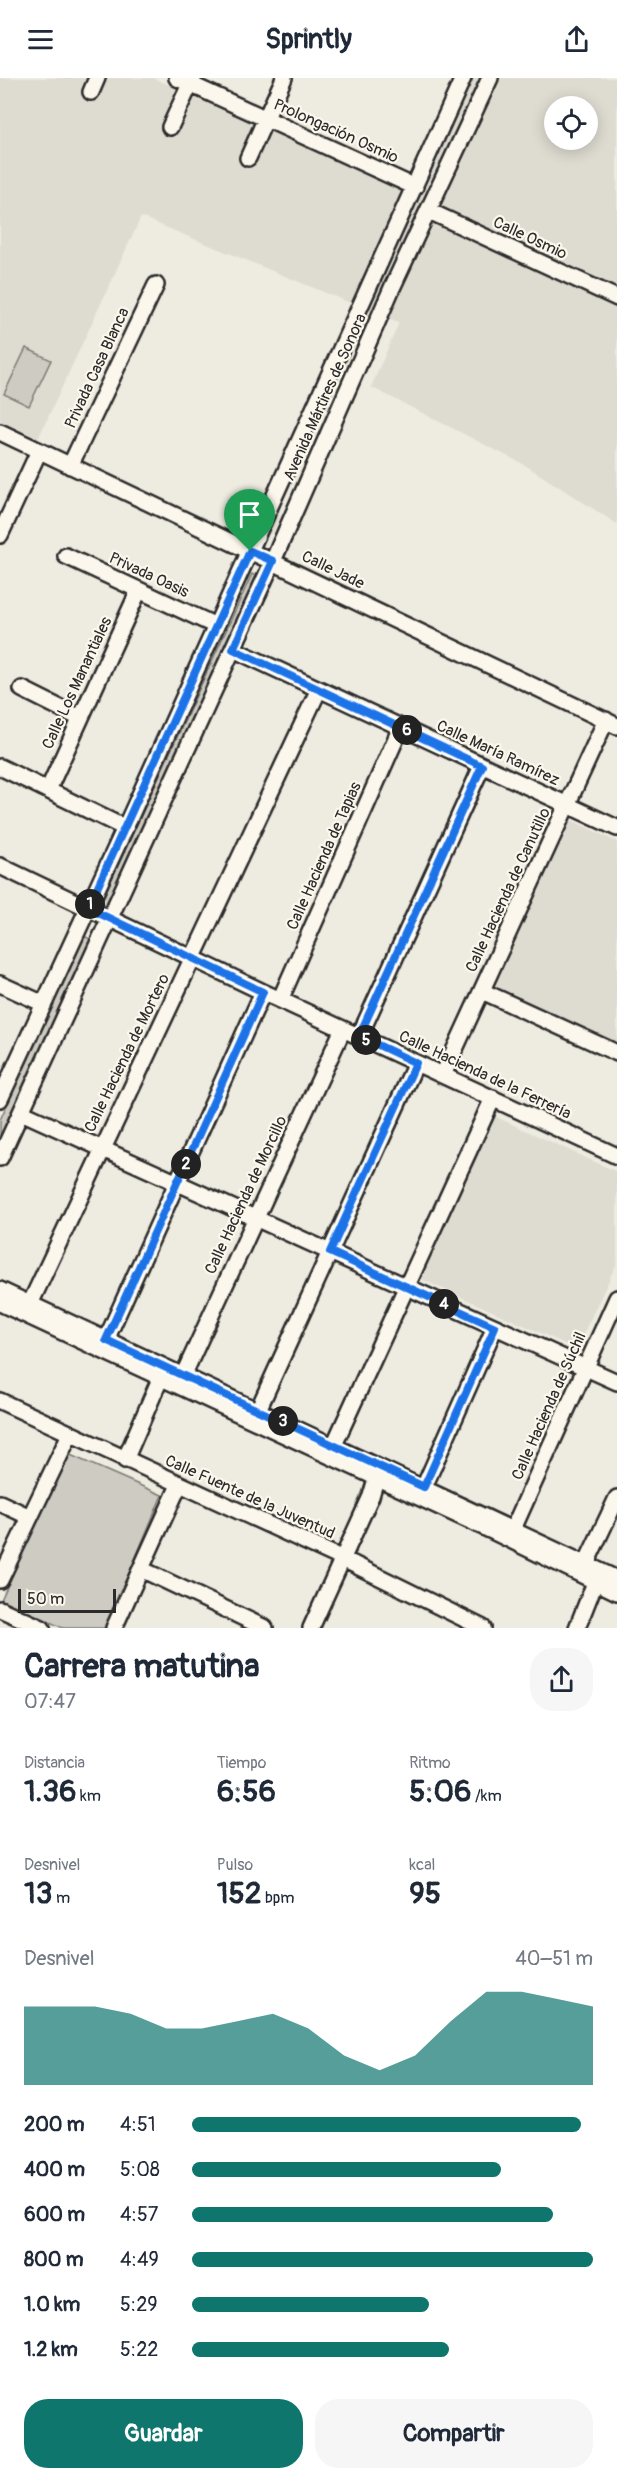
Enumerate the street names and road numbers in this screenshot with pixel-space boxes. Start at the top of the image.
street label: Prolongación Osmio [270,95,402,168]
street label: Calle Osmio [490,212,571,264]
street label: Privada Casa Blanca [60,305,134,431]
street label: Avenida Mártires de Sonora [279,310,371,484]
street label: Calle Jade [298,546,368,594]
street label: Privada Oasis [106,548,192,602]
street label: Calle Los Manantiales [38,614,116,752]
street label: Calle María Ramírez [433,716,563,790]
street label: Calle Hacienda de Tapias [282,779,366,933]
street label: Calle Hacienda de Canutillo [461,804,555,975]
street label: Calle Hacienda de Mortero [80,970,174,1135]
street label: Calle Hacienda de la Ferrería [396,1026,574,1124]
street label: Calle Hacienda de Morcillo [200,1112,292,1277]
street label: Calle Hacienda de Súchil [507,1329,591,1483]
street label: Calle Fuente de la Juventud [162,1450,338,1544]

